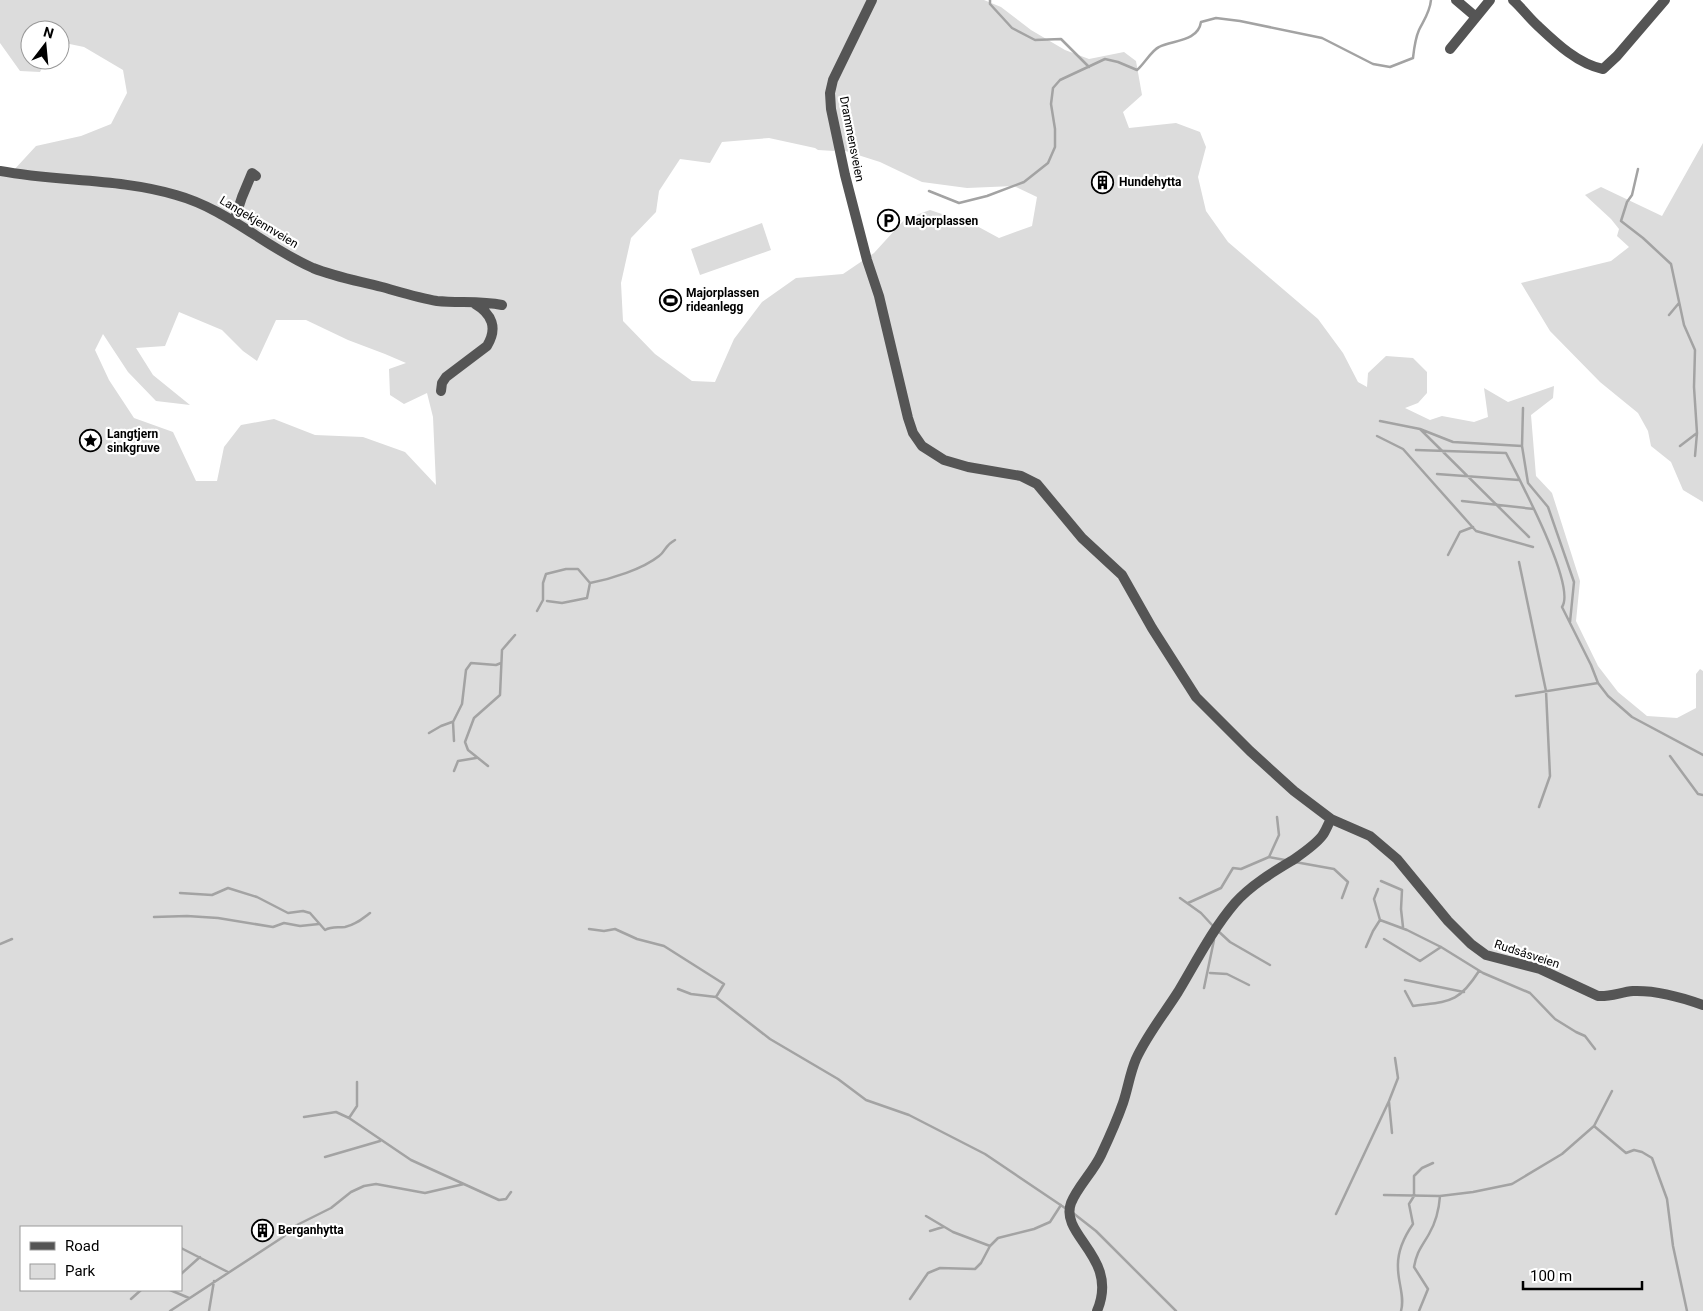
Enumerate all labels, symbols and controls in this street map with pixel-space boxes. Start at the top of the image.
north arrow [20,20,70,70]
text: N [42,23,56,42]
street label: Drammensveien [837,95,867,183]
building icon: Hundehytta [1091,170,1115,194]
place label: Hundehytta [1119,175,1182,189]
street label: Langekjennveien [217,193,301,251]
parking icon: Majorplassen [877,209,901,233]
place label: Majorplassen [905,214,978,228]
place label: Majorplassen rideanlegg [686,286,759,314]
sports icon: Majorplassen rideanlegg [658,288,682,312]
place label: Langtjern sinkgruve [107,427,160,455]
place icon: Langtjern sinkgruve [79,429,103,453]
street label: Rudsåsveien [1493,937,1561,971]
building icon: Berganhytta [250,1218,274,1242]
place label: Berganhytta [278,1223,344,1237]
legend [20,1226,182,1291]
text: Road [65,1237,99,1255]
scale bar [1523,1258,1642,1290]
text: Park [65,1262,96,1280]
text: 100 m [1530,1267,1572,1285]

